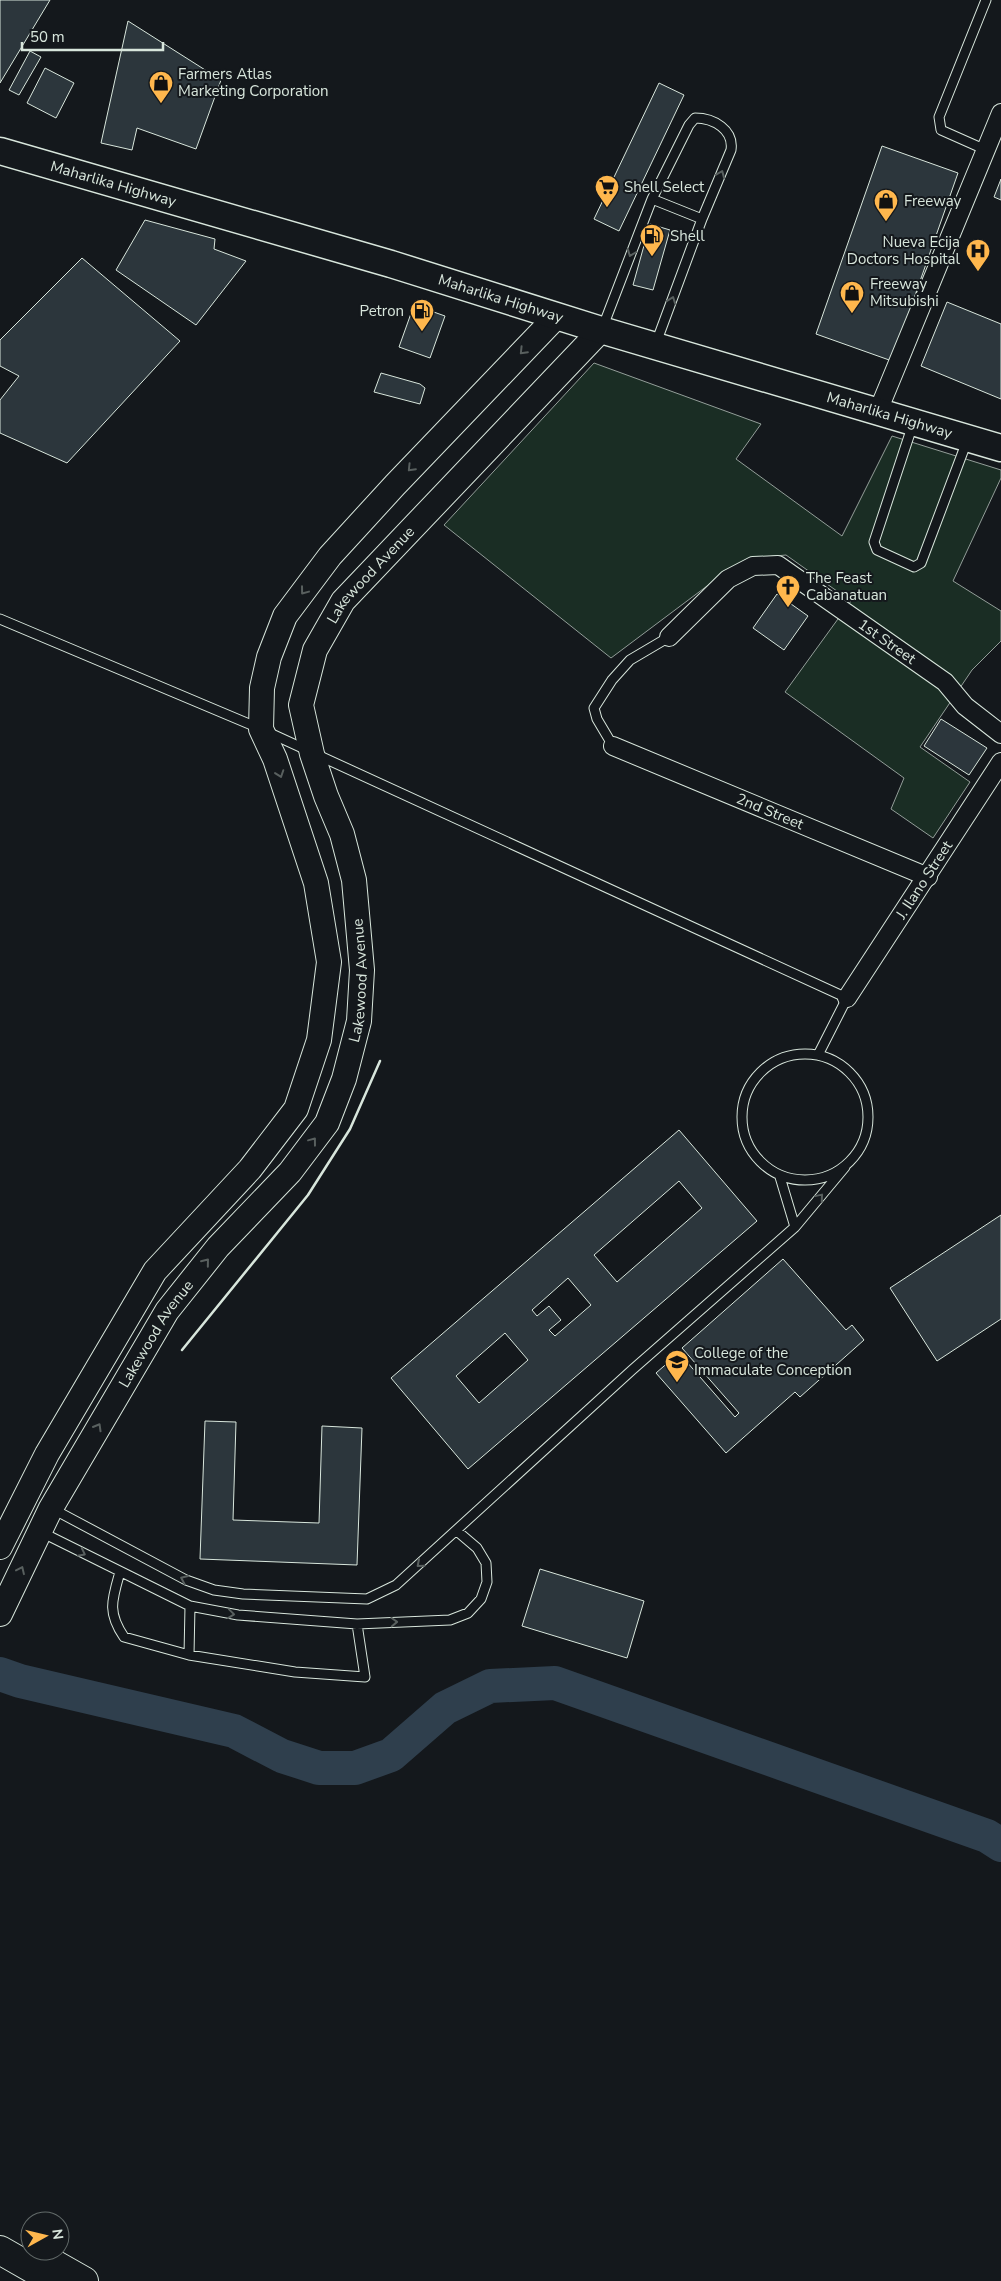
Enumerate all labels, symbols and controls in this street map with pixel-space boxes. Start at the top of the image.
scale bar [22,20,164,52]
text: 50 m [30,27,65,47]
place label: Farmers Atlas Marketing Corporation [178,64,329,101]
shop icon: Farmers Atlas Marketing Corporation [148,70,174,104]
street label: Maharlika Highway [48,156,179,212]
one-way arrow [715,170,725,179]
supermarket icon: Shell Select [594,174,620,208]
place label: Shell Select [624,177,705,197]
shop icon: Freeway [873,188,899,222]
place label: Freeway [904,191,962,211]
fuel station icon: Shell [639,223,665,257]
place label: Shell [670,226,705,246]
place label: Nueva Ecija Doctors Hospital [847,232,961,269]
hospital icon: Nueva Ecija Doctors Hospital [965,238,991,272]
one-way arrow [627,249,637,257]
street label: Maharlika Highway [436,269,566,328]
place label: Freeway Mitsubishi [870,274,939,311]
shop icon: Freeway Mitsubishi [839,280,865,314]
one-way arrow [666,296,676,304]
fuel station icon: Petron [409,298,435,332]
place label: Petron [359,301,404,321]
one-way arrow [520,346,529,355]
street label: Maharlika Highway [824,387,955,443]
one-way arrow [408,463,417,472]
street label: Lakewood Avenue [322,522,419,627]
place label: The Feast Cabanatuan [806,568,887,605]
church icon: The Feast Cabanatuan [775,574,801,608]
one-way arrow [301,585,310,595]
street label: 1st Street [854,614,920,669]
one-way arrow [275,769,285,778]
street label: 2nd Street [733,788,807,834]
street label: J. Ilano Street [891,836,957,924]
street label: Lakewood Avenue [344,918,372,1044]
one-way arrow [307,1137,316,1147]
one-way arrow [814,1194,822,1203]
one-way arrow [200,1259,209,1268]
street label: Lakewood Avenue [114,1276,198,1391]
place label: College of the Immaculate Conception [694,1343,852,1380]
school or university icon: College of the Immaculate Conception [664,1349,690,1383]
one-way arrow [91,1424,101,1433]
one-way arrow [77,1547,86,1557]
one-way arrow [417,1558,426,1567]
one-way arrow [14,1566,25,1575]
one-way arrow [180,1574,189,1585]
one-way arrow [228,1608,236,1619]
one-way arrow [390,1617,398,1627]
north arrow [20,2211,70,2261]
text: N [47,2228,68,2241]

